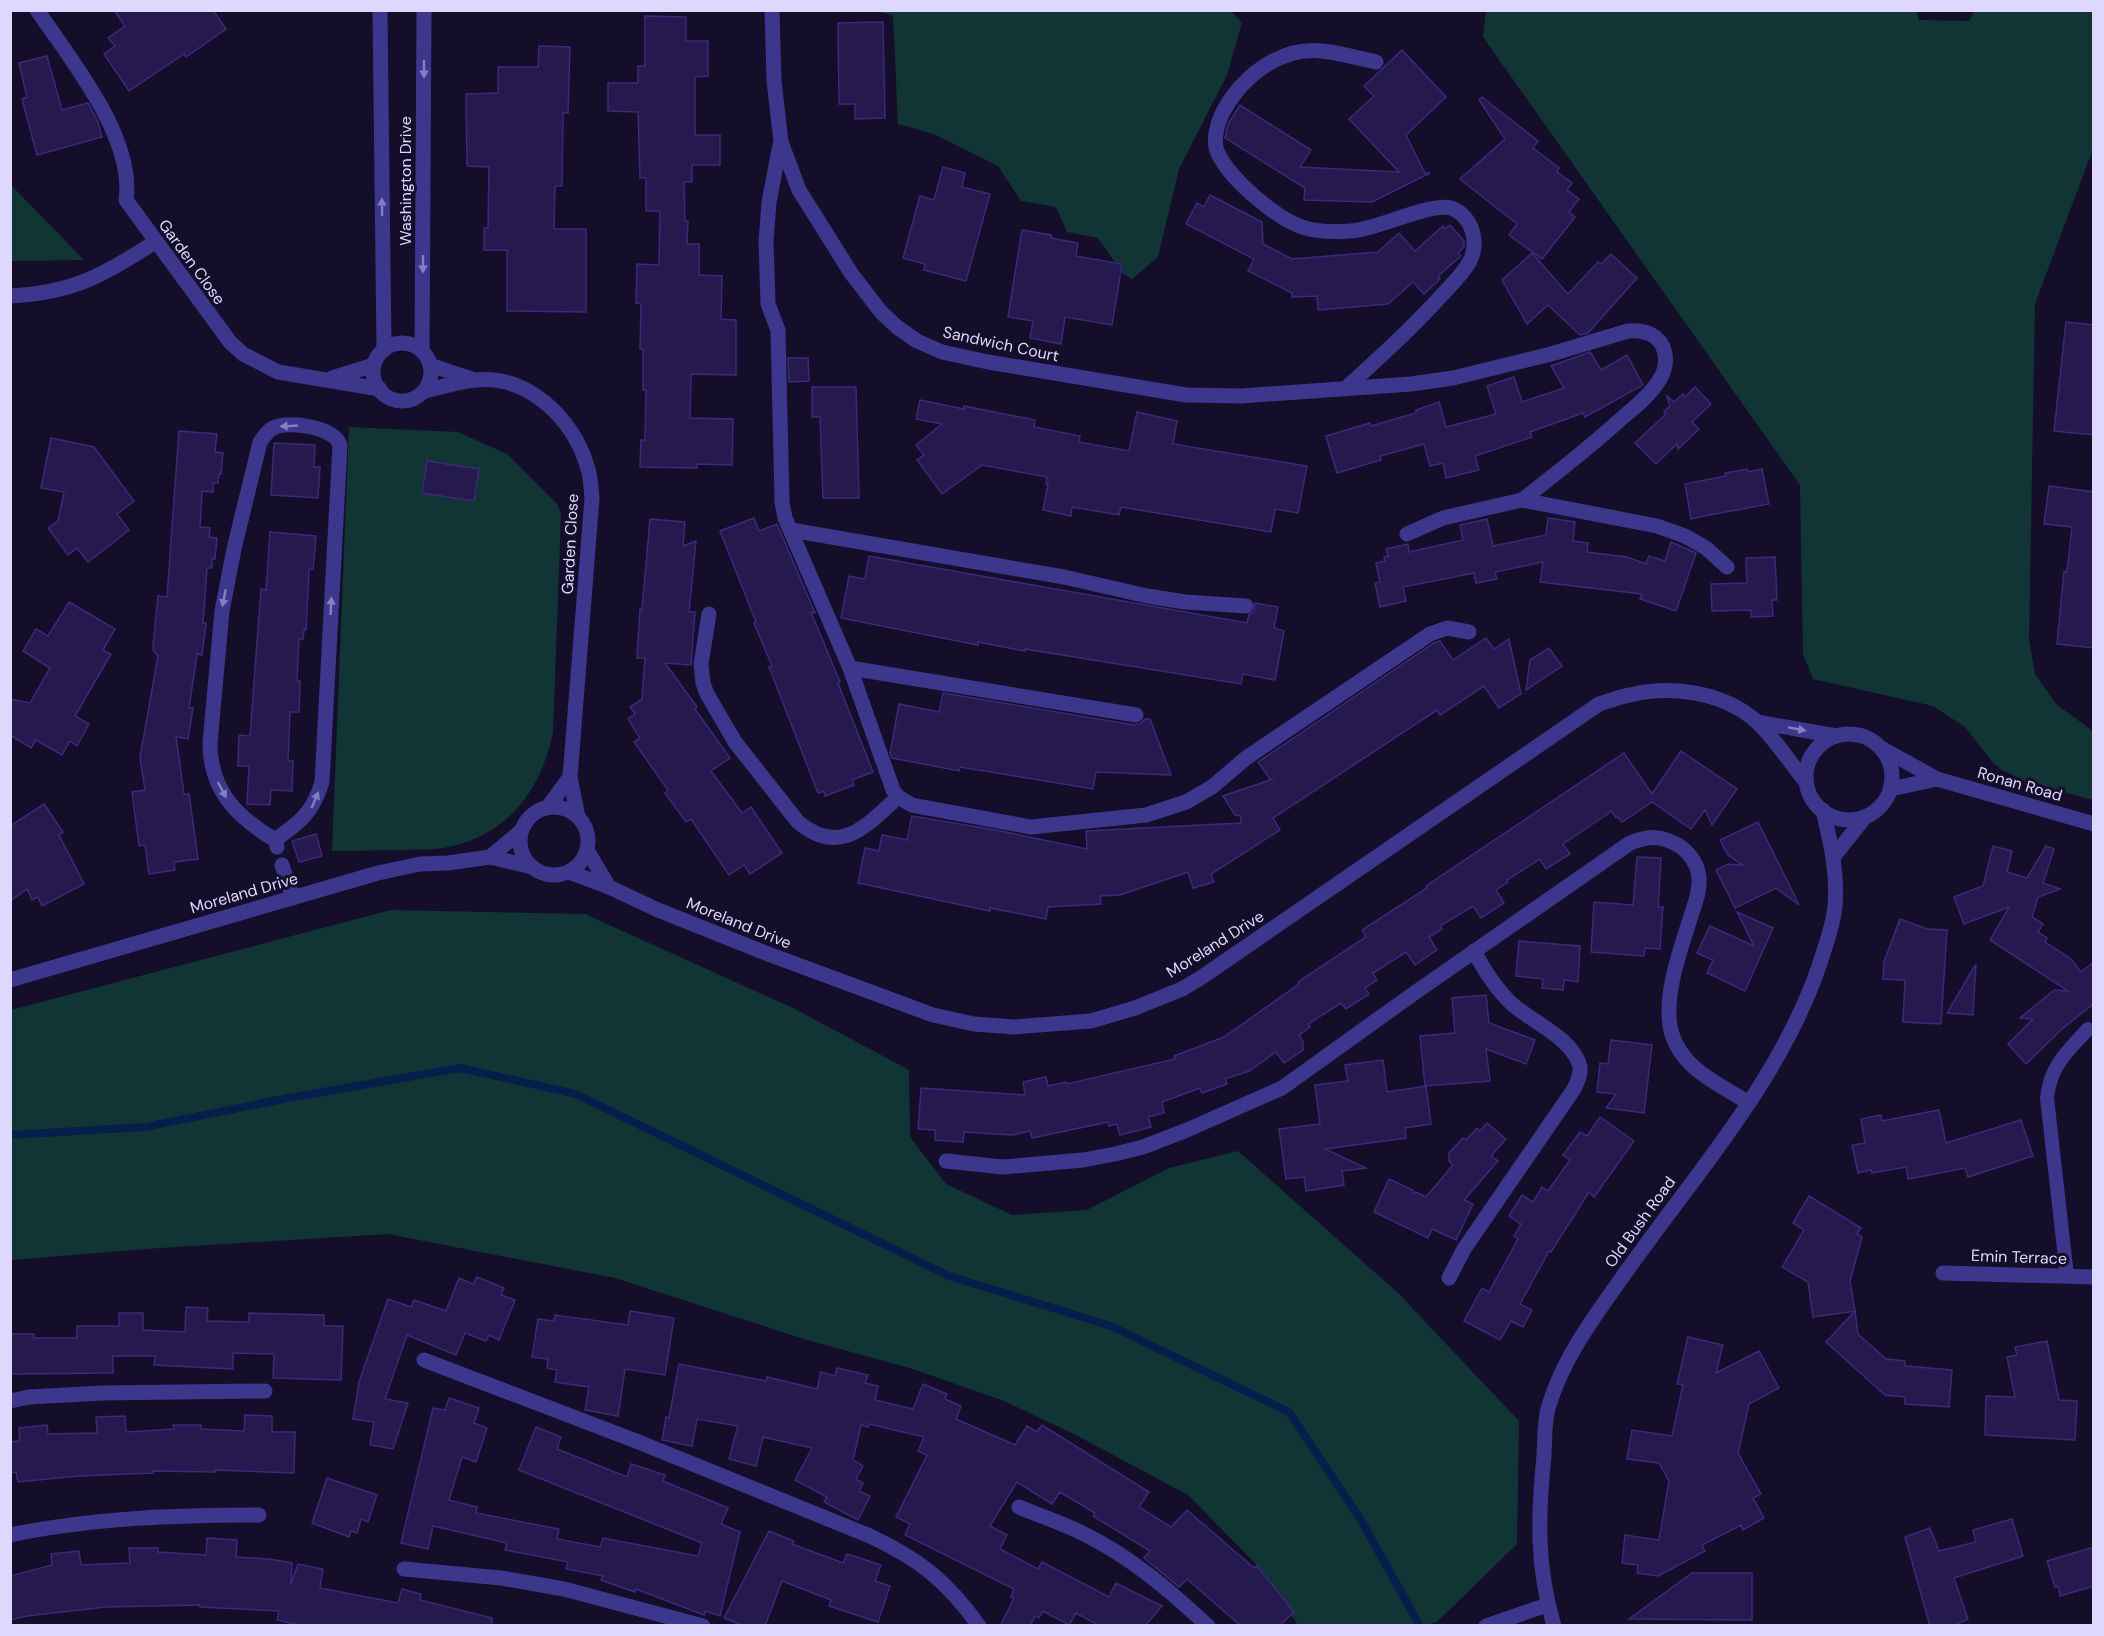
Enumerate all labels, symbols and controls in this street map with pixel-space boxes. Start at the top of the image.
one-way arrow [419,59,429,78]
street label: Washington Drive [395,116,416,246]
one-way arrow [377,198,387,217]
street label: Garden Close [154,215,230,309]
one-way arrow [418,254,428,273]
street label: Sandwich Court [941,321,1061,367]
one-way arrow [279,421,298,431]
street label: Garden Close [557,493,583,595]
one-way arrow [219,589,228,608]
one-way arrow [326,597,336,616]
one-way arrow [1787,725,1806,734]
street label: Ronan Road [1975,762,2065,806]
one-way arrow [217,781,227,798]
one-way arrow [310,790,320,808]
street label: Moreland Drive [188,868,300,918]
street label: Moreland Drive [683,892,795,954]
street label: Moreland Drive [1162,906,1268,982]
street label: Old Bush Road [1600,1172,1680,1272]
street label: Emin Terrace [1971,1245,2067,1269]

